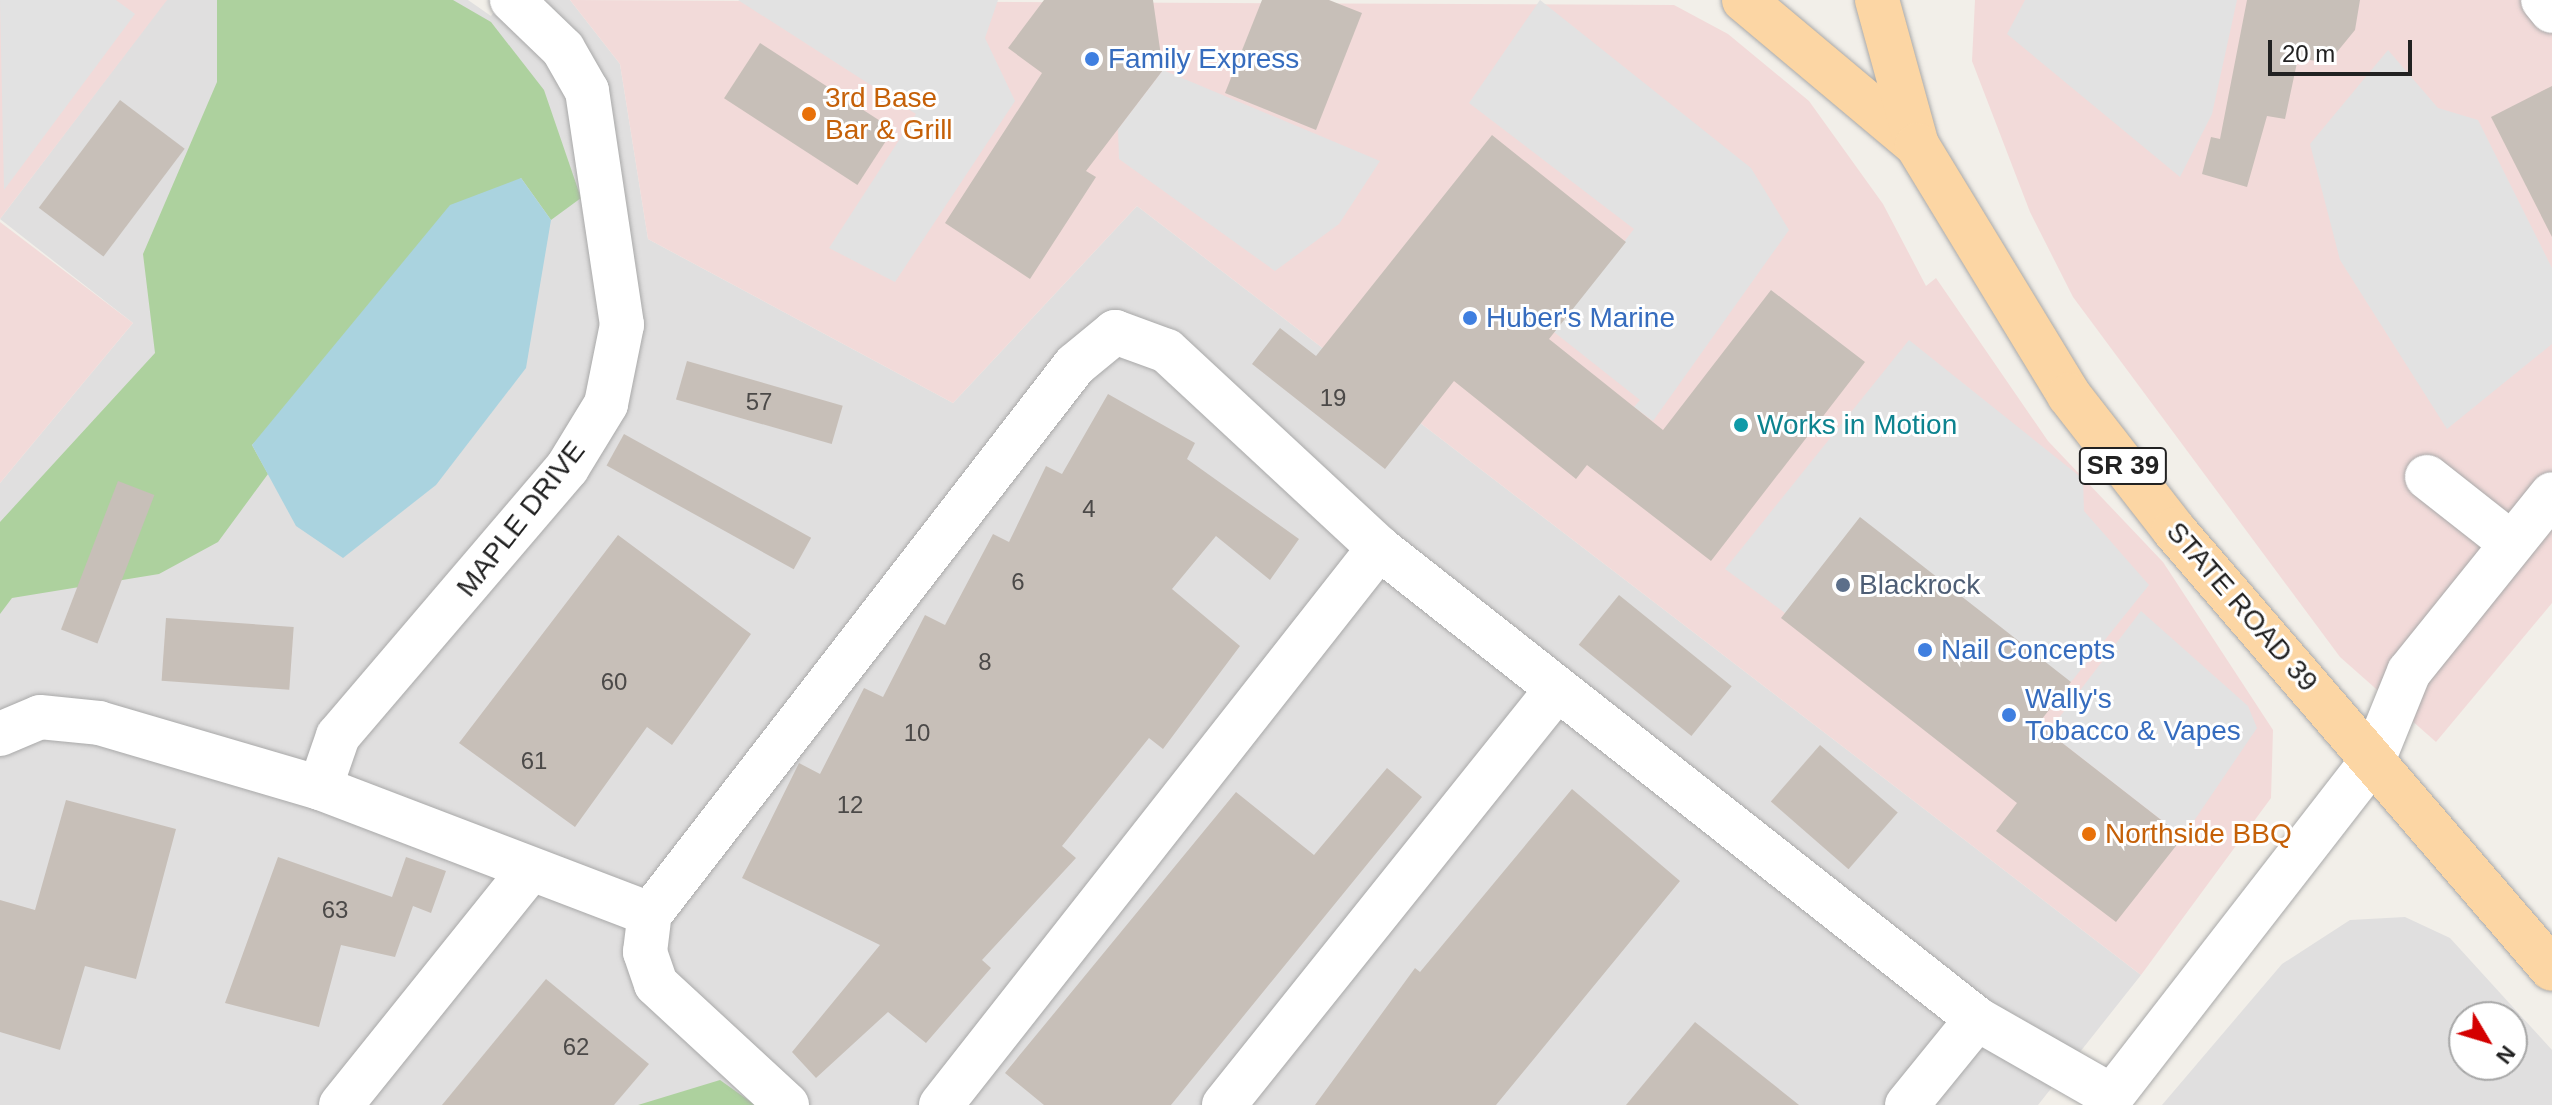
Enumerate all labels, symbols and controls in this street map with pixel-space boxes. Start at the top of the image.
scale bar [2272,24,2416,74]
text: 20 m [2282,40,2335,67]
place label: Family Express [1108,42,1299,76]
marker: Family Express [1083,50,1101,68]
place label: 3rd Base Bar & Grill [825,81,953,147]
marker: 3rd Base Bar & Grill [800,105,818,123]
place label: Huber's Marine [1486,301,1675,335]
marker: Huber's Marine [1461,309,1479,327]
house number: 19 [1320,384,1346,412]
house number: 57 [746,388,772,416]
place label: Works in Motion [1757,408,1957,442]
marker: Works in Motion [1732,416,1750,434]
street label: MAPLE DRIVE [450,434,592,604]
road number: SR 39 [2077,444,2169,488]
house number: 4 [1082,495,1096,523]
street label: STATE ROAD 39 [2159,515,2325,699]
house number: 6 [1011,568,1025,596]
place label: Blackrock [1859,568,1980,602]
marker: Blackrock [1834,576,1852,594]
place label: Nail Concepts [1941,633,2115,667]
marker: Nail Concepts [1916,641,1934,659]
house number: 8 [978,648,992,676]
house number: 60 [601,668,627,696]
place label: Wally's Tobacco & Vapes [2025,682,2241,748]
marker: Wally's Tobacco & Vapes [2000,706,2018,724]
house number: 10 [904,719,930,747]
house number: 61 [521,747,547,775]
house number: 12 [837,791,863,819]
place label: Northside BBQ [2105,817,2292,851]
marker: Northside BBQ [2080,825,2098,843]
house number: 63 [322,896,348,924]
north arrow [2448,1001,2528,1081]
house number: 62 [563,1033,589,1061]
text: N [2491,1041,2520,1069]

